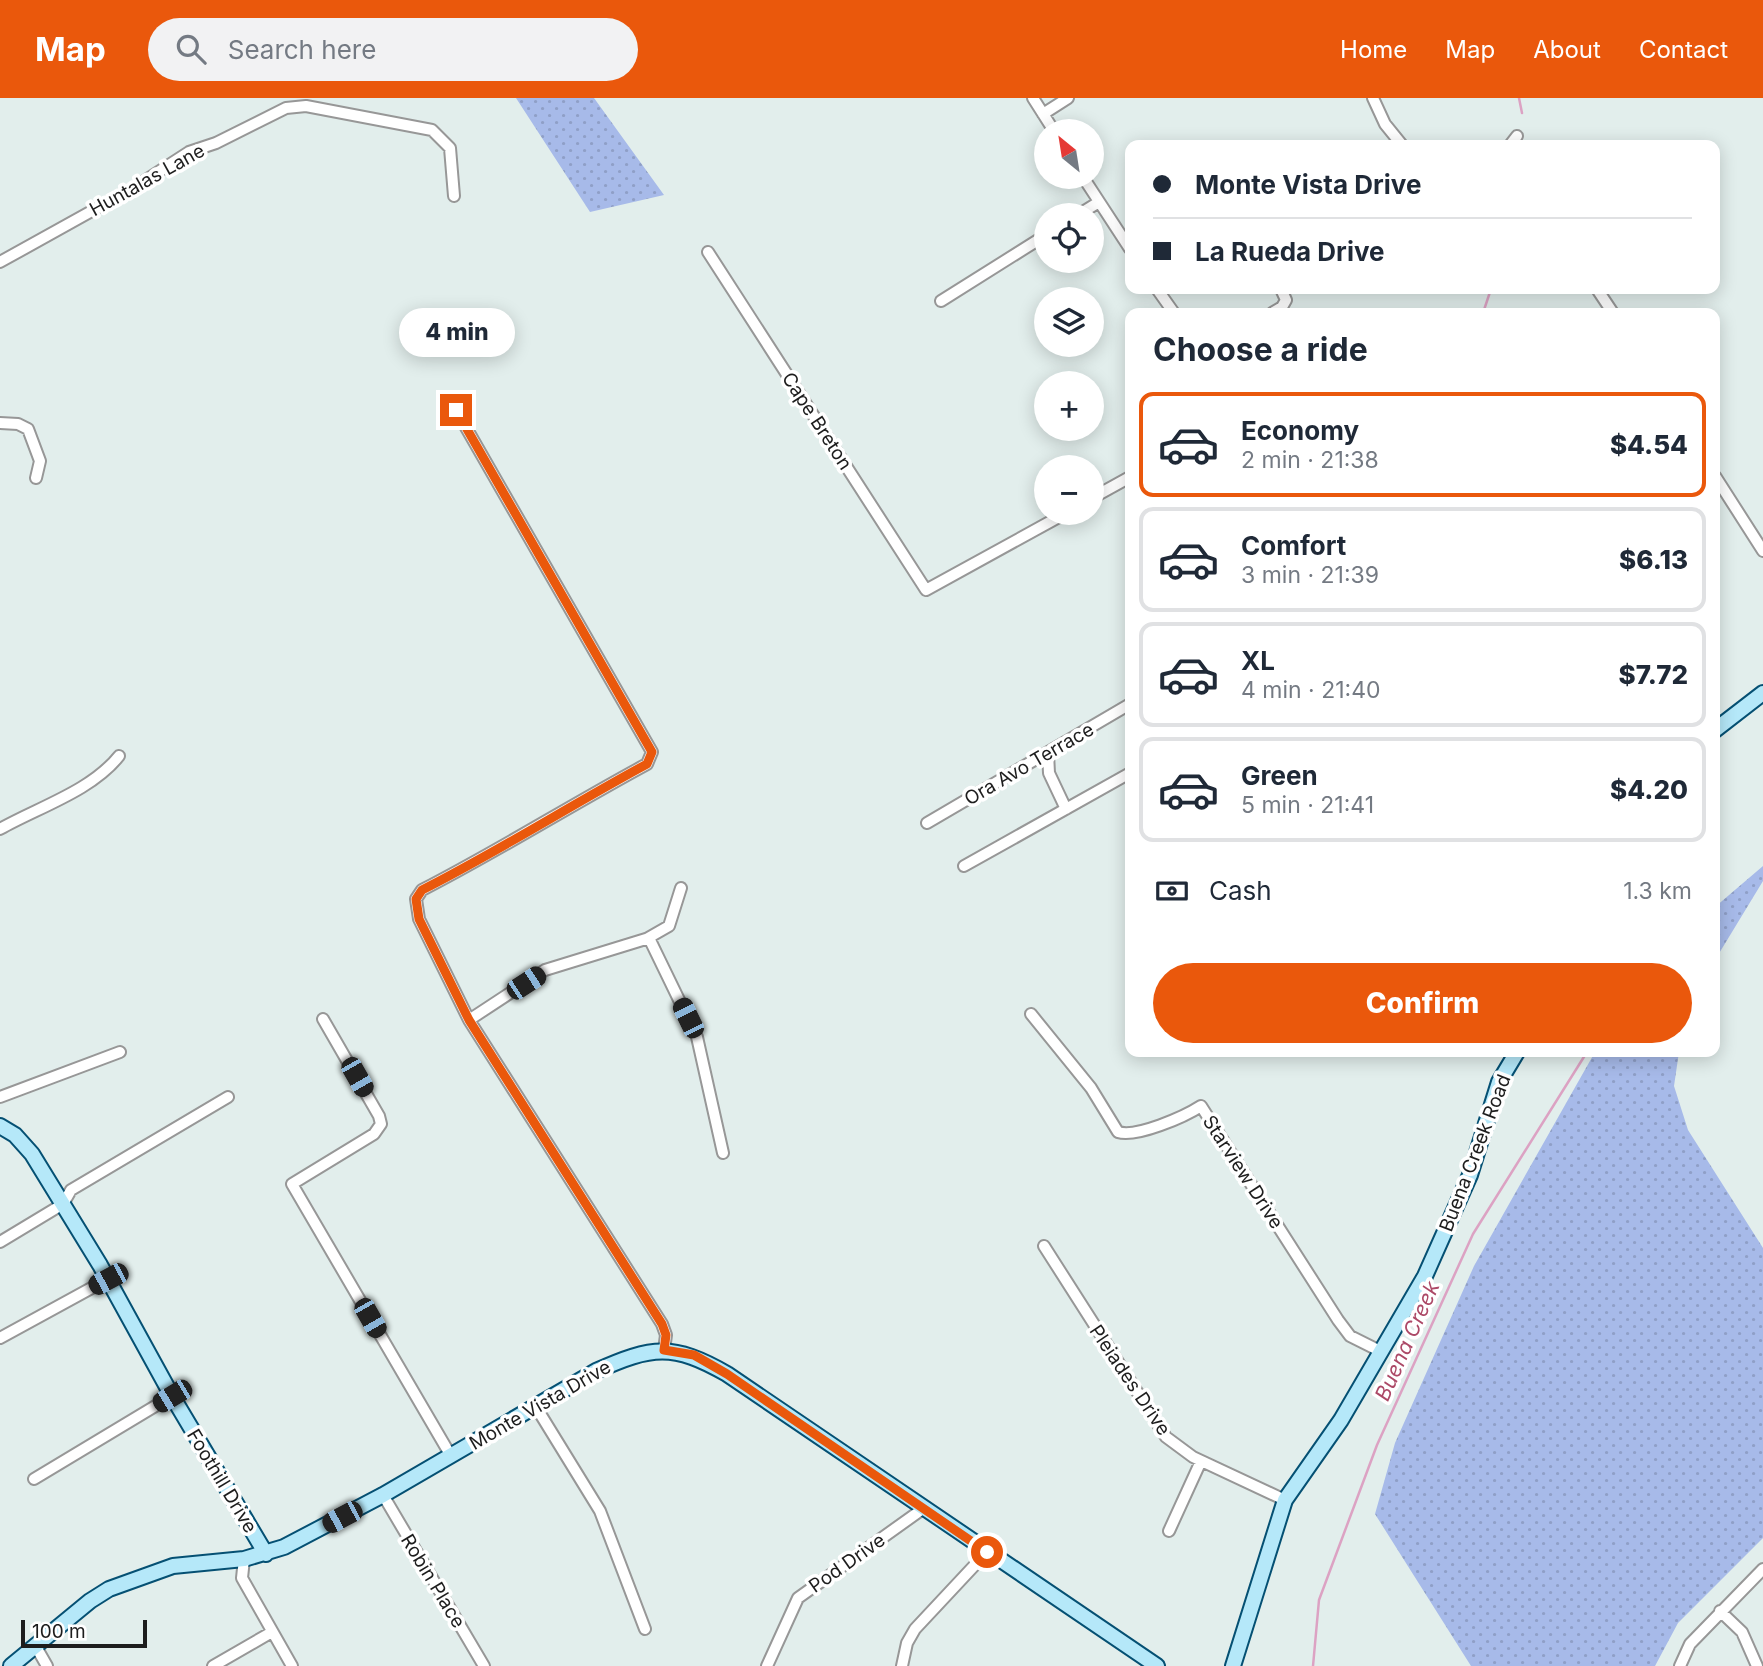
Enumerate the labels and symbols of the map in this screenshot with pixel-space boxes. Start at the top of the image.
north arrow [1034,119,1104,189]
street label: Huntalas Lane [85,139,209,221]
callout: 4 min [398,308,514,358]
street label: Cape Breton [777,368,857,474]
route end [440,394,472,426]
street label: Ora Avo Terrace [960,718,1098,810]
car [503,963,550,1003]
car [670,995,707,1041]
car [338,1054,377,1100]
street label: Buena Creek Road [1434,1071,1516,1235]
street label: Starview Drive [1198,1111,1288,1233]
car [85,1260,132,1298]
water label: Buena Creek [1370,1277,1445,1405]
car [351,1295,390,1341]
street label: Pleiades Drive [1085,1320,1175,1440]
street label: Monte Vista Drive [465,1355,615,1455]
car [149,1376,196,1416]
street label: Foothill Drive [182,1425,262,1537]
car [319,1498,366,1536]
street label: Pod Drive [805,1528,889,1598]
street label: Robin Place [396,1530,470,1632]
route start [971,1536,1003,1568]
scale bar [21,1617,147,1649]

